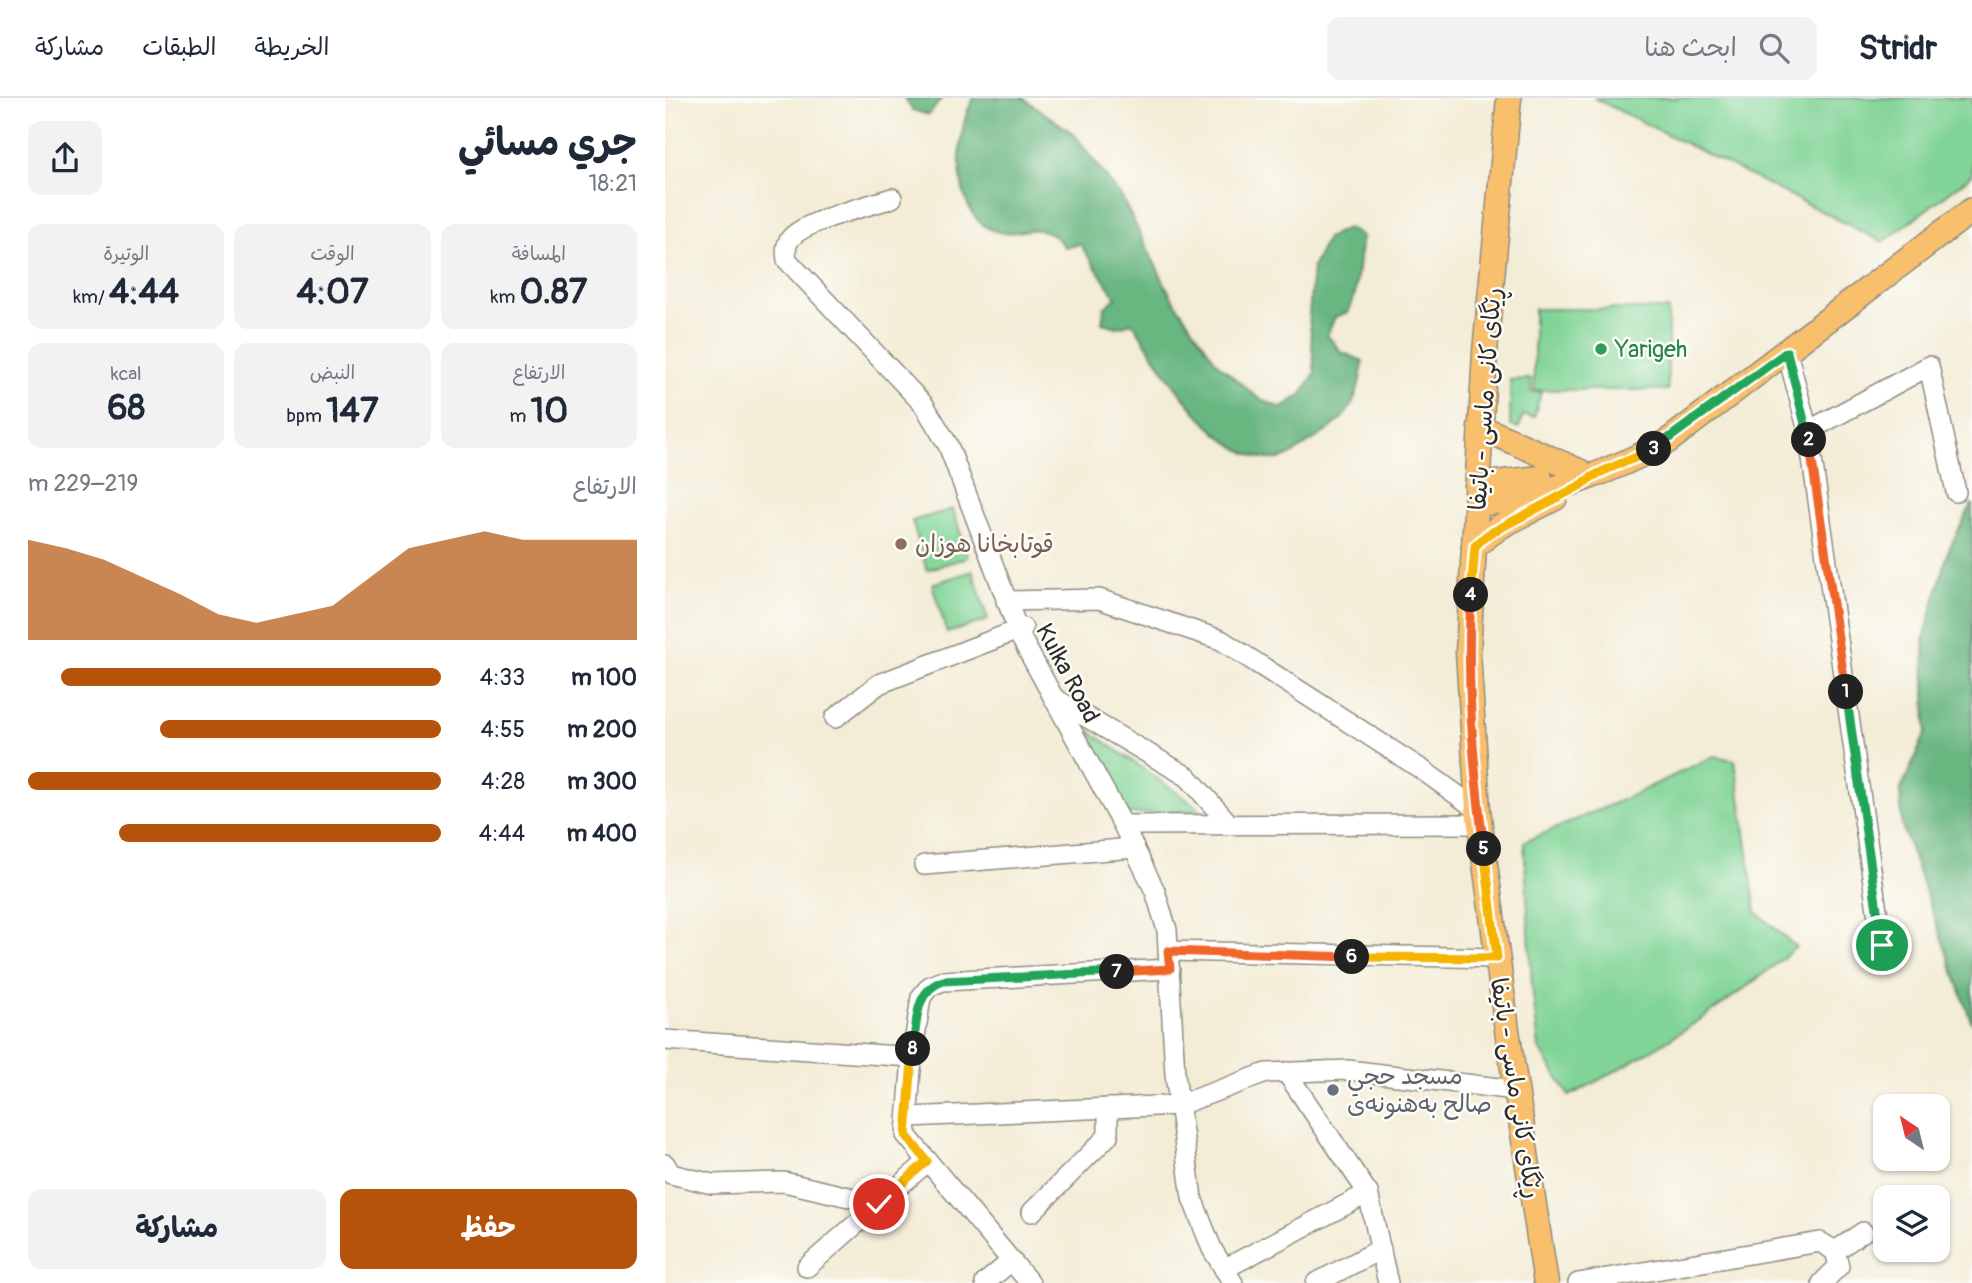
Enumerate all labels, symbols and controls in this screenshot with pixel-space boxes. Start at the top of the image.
search box [1327,17,1817,80]
text: Stridr [1859,28,1937,69]
icon: search [1755,29,1793,67]
text: ابحث هنا [1644,32,1737,64]
text: مشاركة [35,33,104,62]
text: الطبقات [142,33,217,62]
text: الخريطة [255,33,329,62]
text: جري مسائي [458,119,637,167]
button: share [28,121,102,195]
text: 18:21 [588,169,637,198]
text: الوتيرة [103,242,149,266]
text: الوقت [310,242,355,266]
text: المسافة [512,242,566,266]
text: 4:44 [109,270,179,314]
text: 4:07 [296,270,369,314]
text: 0.87 [519,270,587,314]
text: /km [73,285,109,309]
text: km [491,285,519,309]
street label: ڕێگای کانی ماسی - باتيفا [1463,287,1513,512]
place label: Yarigeh [1614,335,1687,364]
marker: Yarigeh [1593,341,1609,357]
text: النبض [310,361,355,385]
text: الارتفاع [512,361,565,385]
text: kcal [111,362,142,386]
text: 68 [107,386,145,430]
text: 147 [326,389,378,433]
text: 10 [531,389,568,433]
text: bpm [287,404,326,428]
text: m [510,404,531,428]
pin: 2 [1791,422,1827,458]
text: 2 [1803,427,1814,451]
pin: 3 [1637,432,1671,466]
text: 3 [1648,436,1659,460]
text: 219–229 m [28,469,138,498]
text: الارتفاع [573,472,637,501]
place label: قوتابخانا هوزان [915,530,1054,559]
marker: قوتابخانا هوزان [893,536,909,552]
pin: 4 [1453,578,1489,612]
text: 4 [1465,582,1476,606]
street label: Kulka Road [1029,619,1106,728]
text: 4:33 [480,663,525,692]
text: 100 m [571,663,637,692]
pin: 1 [1829,674,1863,710]
text: 1 [1842,679,1849,703]
text: 4:55 [481,715,525,744]
text: 200 m [567,715,637,744]
text: 4:28 [481,767,525,796]
text: 300 m [567,767,637,796]
text: 4:44 [479,819,525,848]
text: 400 m [567,819,637,848]
pin: 5 [1467,832,1501,866]
text: 5 [1478,836,1489,860]
pin [1852,915,1912,975]
icon: arrive [1863,926,1901,964]
pin: 6 [1335,940,1369,974]
text: 6 [1346,944,1357,968]
pin: 7 [1099,954,1135,990]
text: 7 [1111,959,1122,983]
street label: ڕێگای کانی ماسی - باتيفا [1479,975,1547,1201]
pin: 8 [895,1032,931,1066]
text: 8 [908,1036,917,1060]
place label: مسجد حجي صالح بەھنونەی [1347,1062,1492,1120]
marker: مسجد حجي صالح بەھنونەی [1325,1082,1341,1098]
north arrow [1873,1094,1949,1171]
map controls [1873,1094,1950,1262]
pin [849,1174,909,1234]
icon: check [860,1185,898,1223]
button: layers [1873,1185,1950,1262]
button: مشاركة [28,1189,326,1269]
button: حفظ [340,1189,637,1269]

